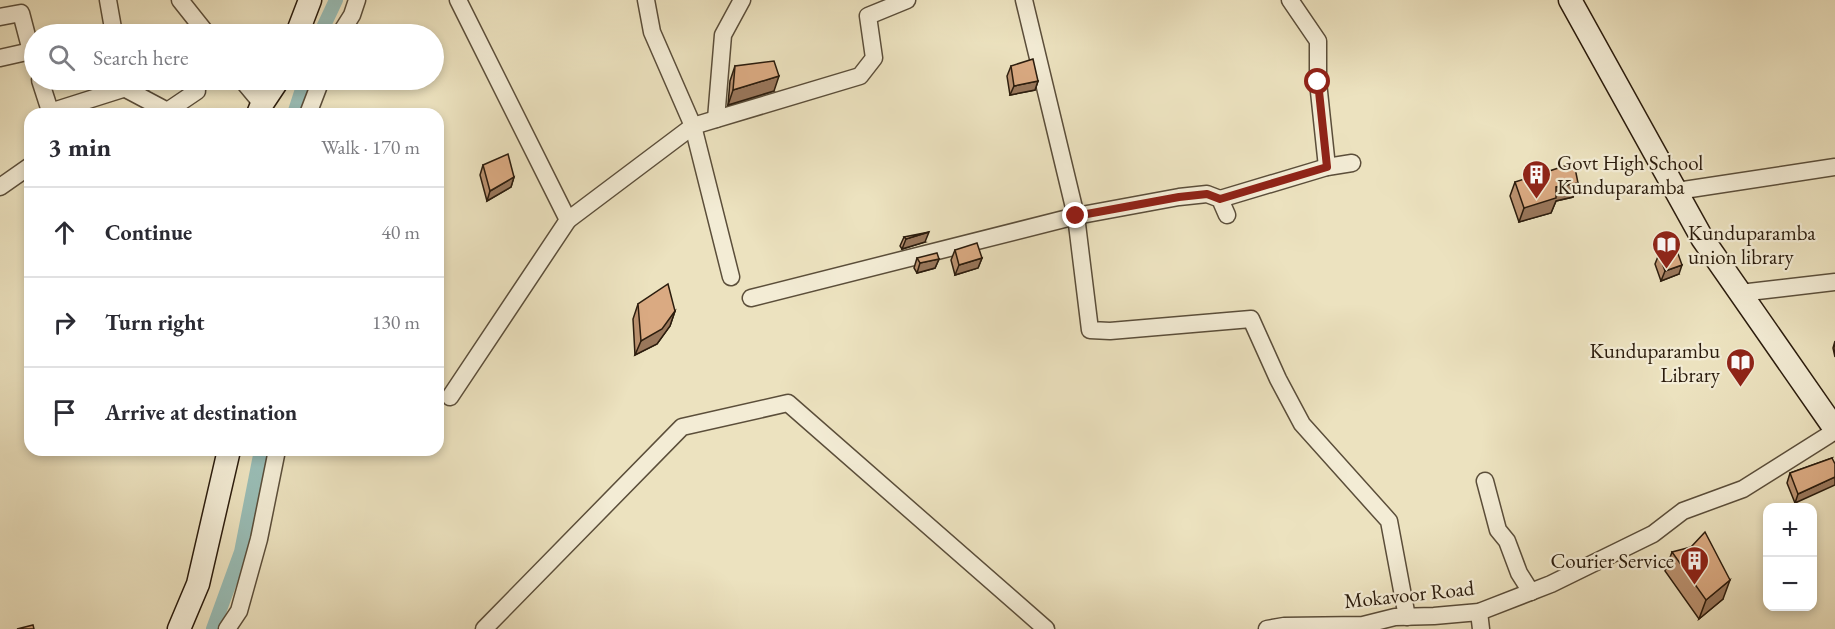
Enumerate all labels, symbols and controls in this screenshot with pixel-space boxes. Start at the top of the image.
search box [24,24,444,90]
icon: search [45,41,78,74]
text: Search here [93,43,188,72]
route start [1304,68,1330,94]
text: 3 min [48,130,111,164]
text: Walk · 170 m [321,134,420,160]
place label: Govt High School Kunduparamba [1557,149,1703,200]
building icon: Govt High School Kunduparamba [1520,158,1552,200]
route end [1062,202,1088,228]
icon: ahead [48,216,81,249]
text: Continue [105,218,192,247]
text: 40 m [381,219,420,245]
place label: Kunduparamba union library [1688,219,1816,270]
library icon: Kunduparamba union library [1651,228,1683,270]
icon: right [48,306,81,339]
text: Turn right [105,308,204,337]
text: 130 m [372,309,420,335]
place label: Kunduparambu Library [1589,337,1721,388]
library icon: Kunduparambu Library [1725,346,1757,388]
icon: arrive [48,396,81,429]
text: Arrive at destination [105,398,297,427]
map controls [1763,503,1817,611]
button: + [1763,503,1817,557]
building icon: Courier Service [1679,544,1711,586]
place label: Courier Service [1550,547,1674,574]
button: − [1763,557,1817,611]
street label: Mokavoor Road [1342,574,1476,614]

